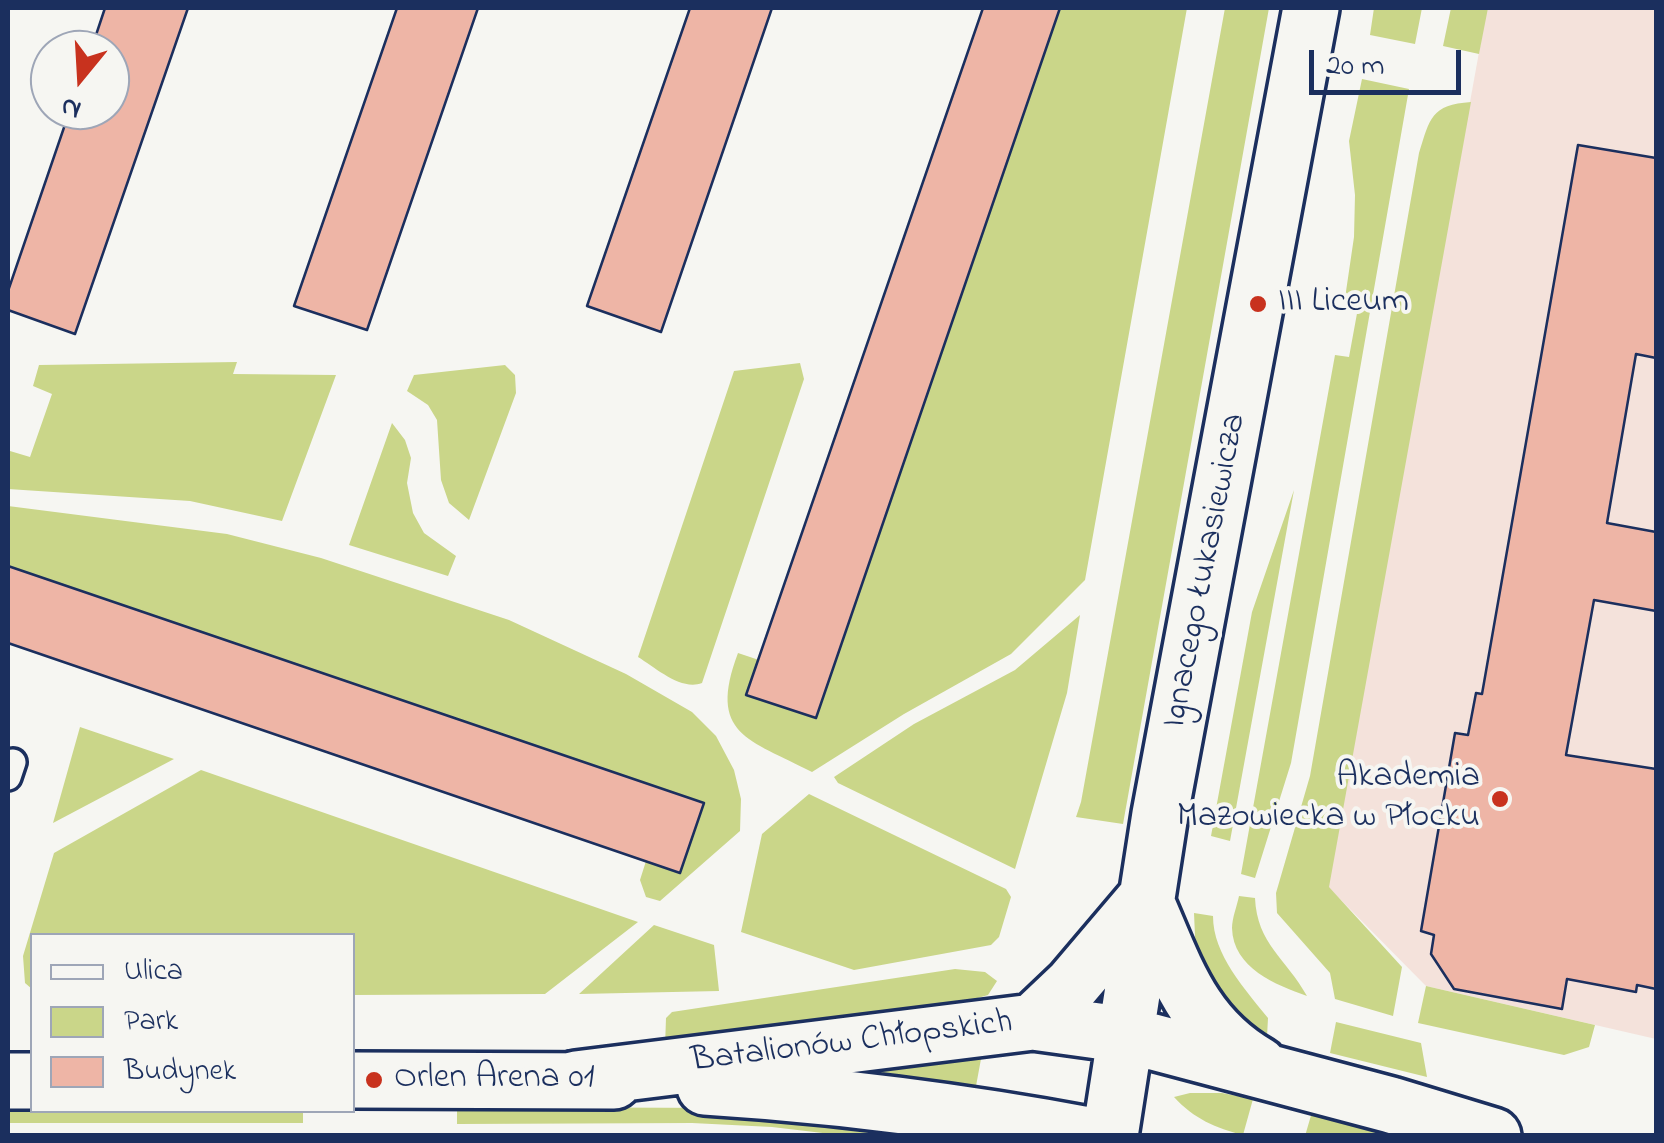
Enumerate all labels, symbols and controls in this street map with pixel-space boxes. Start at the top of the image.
north arrow [30,30,130,130]
scale bar [1314,30,1466,92]
text: 20 m [1326,45,1385,89]
text: N [56,85,87,130]
place label: III Liceum [1278,283,1409,325]
marker: III Liceum [1247,293,1269,315]
street label: Ignacego Łukasiewicza [1156,410,1258,732]
place label: Akademia Mazowiecka w Płocku [1177,758,1480,840]
marker: Akademia Mazowiecka w Płocku [1489,788,1511,810]
legend [30,933,355,1113]
text: Ulica [124,950,183,994]
text: Park [124,1000,178,1044]
street label: Batalionów Chłopskich [689,1003,1015,1085]
text: Budynek [124,1050,236,1094]
place label: Orlen Arena 01 [394,1059,595,1101]
marker: Orlen Arena 01 [363,1069,385,1091]

